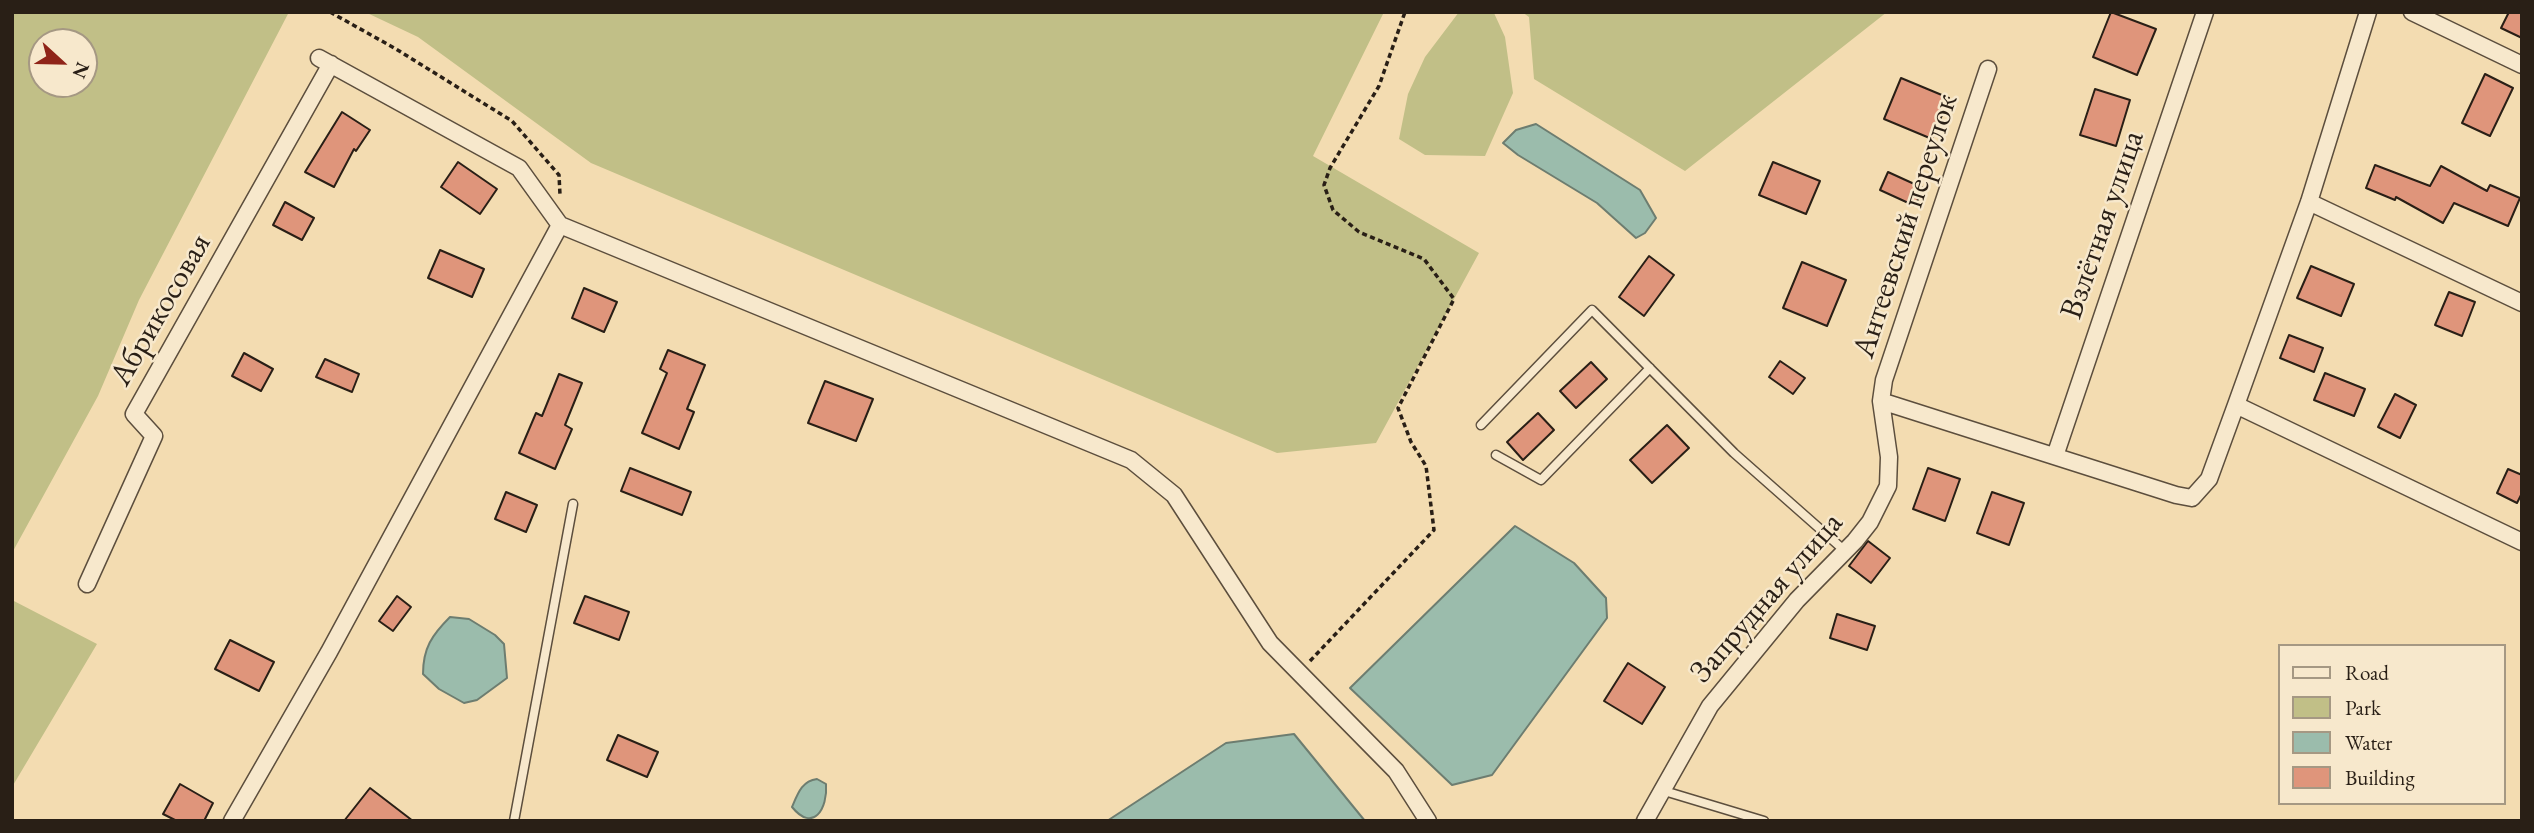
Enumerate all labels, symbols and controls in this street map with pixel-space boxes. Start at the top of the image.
north arrow [28,28,98,98]
text: N [67,58,96,82]
street label: Антеевский переулок [1845,89,1967,363]
street label: Взлётная улица [2053,126,2153,324]
street label: Абрикосовая [102,227,220,393]
street label: Запрудная улица [1682,505,1852,691]
legend [2278,644,2506,805]
text: Road [2345,659,2389,686]
text: Park [2345,694,2381,721]
text: Water [2345,729,2392,756]
text: Building [2345,764,2415,791]

